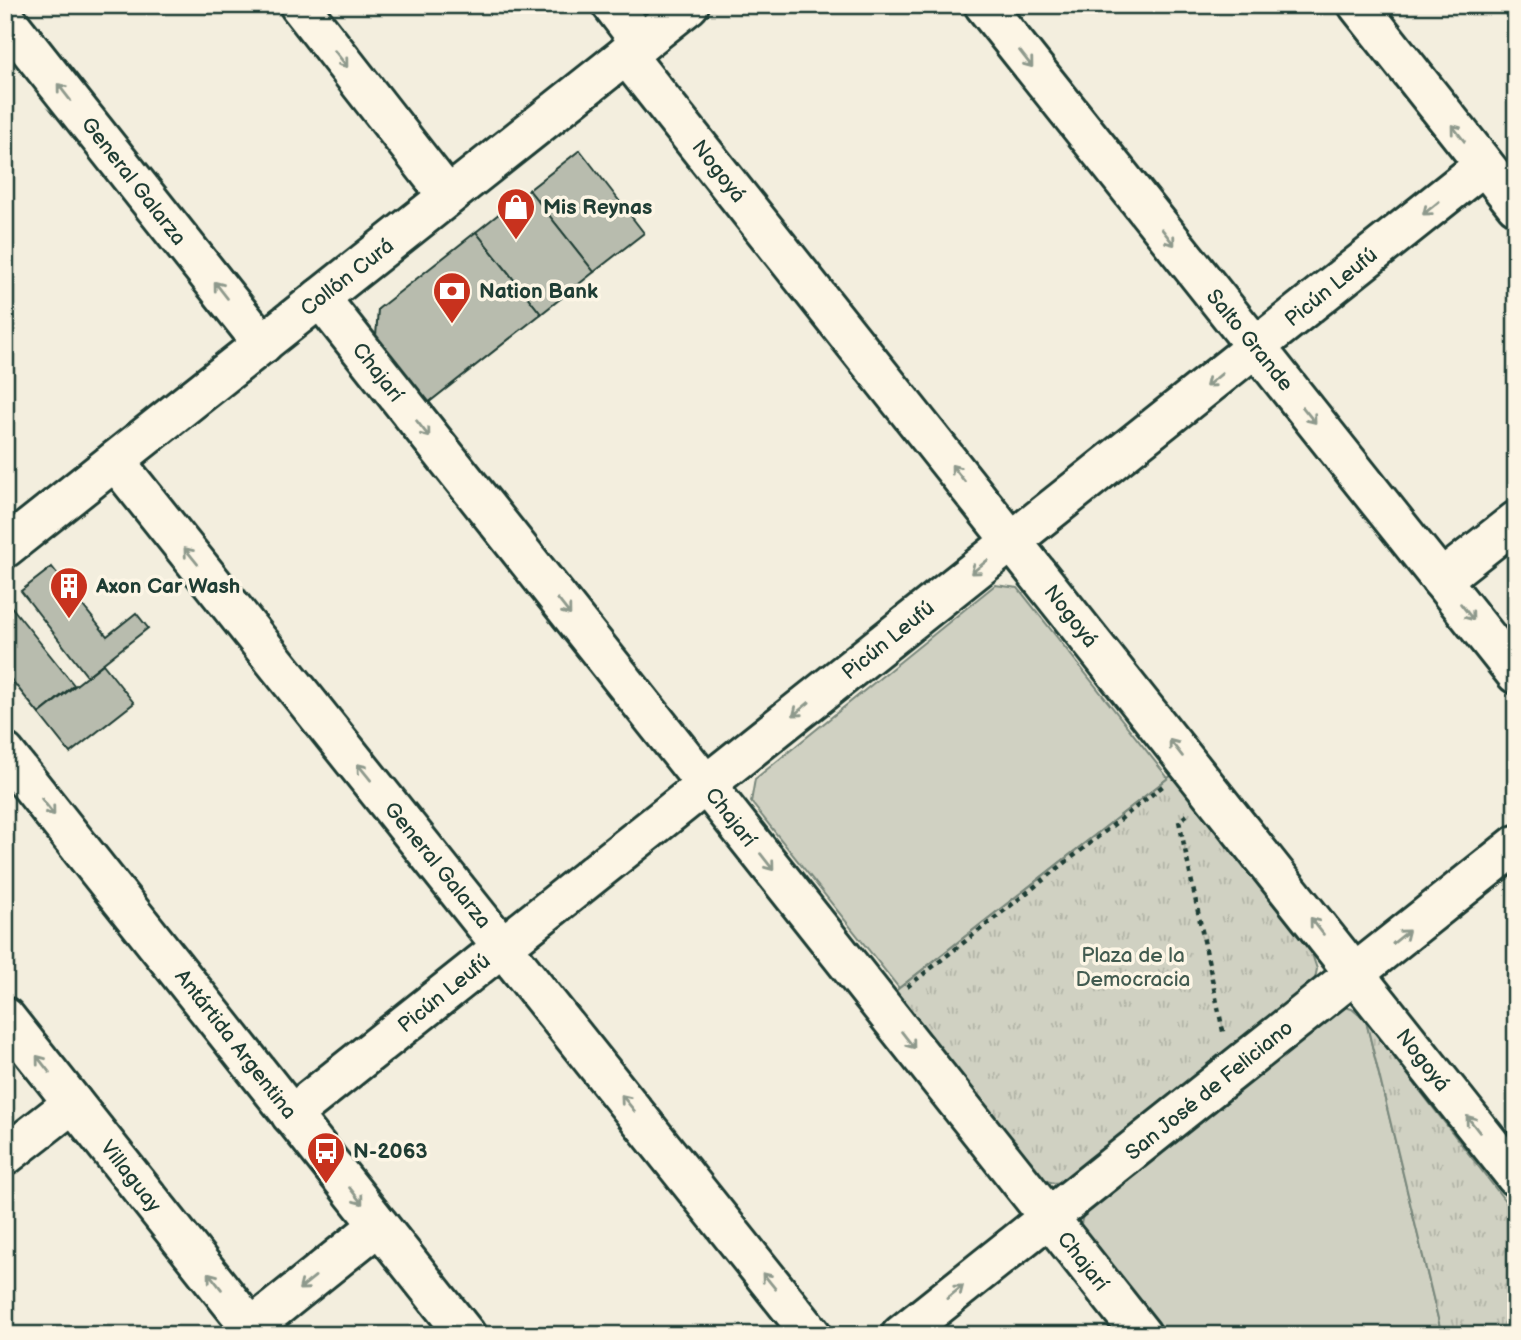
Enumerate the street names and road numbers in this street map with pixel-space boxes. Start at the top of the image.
street label: General Galarza [76,112,191,250]
street label: Nogoyá [686,135,751,208]
street label: Collón Curá [296,233,399,321]
street label: Picún Leufú [1280,243,1383,332]
street label: Salto Grande [1201,284,1298,396]
street label: Chajarí [347,338,409,408]
street label: Nogoyá [1038,580,1103,653]
street label: Picún Leufú [837,596,940,685]
street label: Chajarí [700,783,762,853]
street label: General Galarza [379,797,496,934]
street label: Picún Leufú [393,949,496,1038]
street label: Antártida Argentina [170,965,302,1124]
street label: San José de Feliciano [1121,1015,1298,1166]
street label: Nogoyá [1390,1024,1455,1097]
street label: Villaguay [95,1135,167,1218]
street label: Chajarí [1052,1227,1114,1297]

